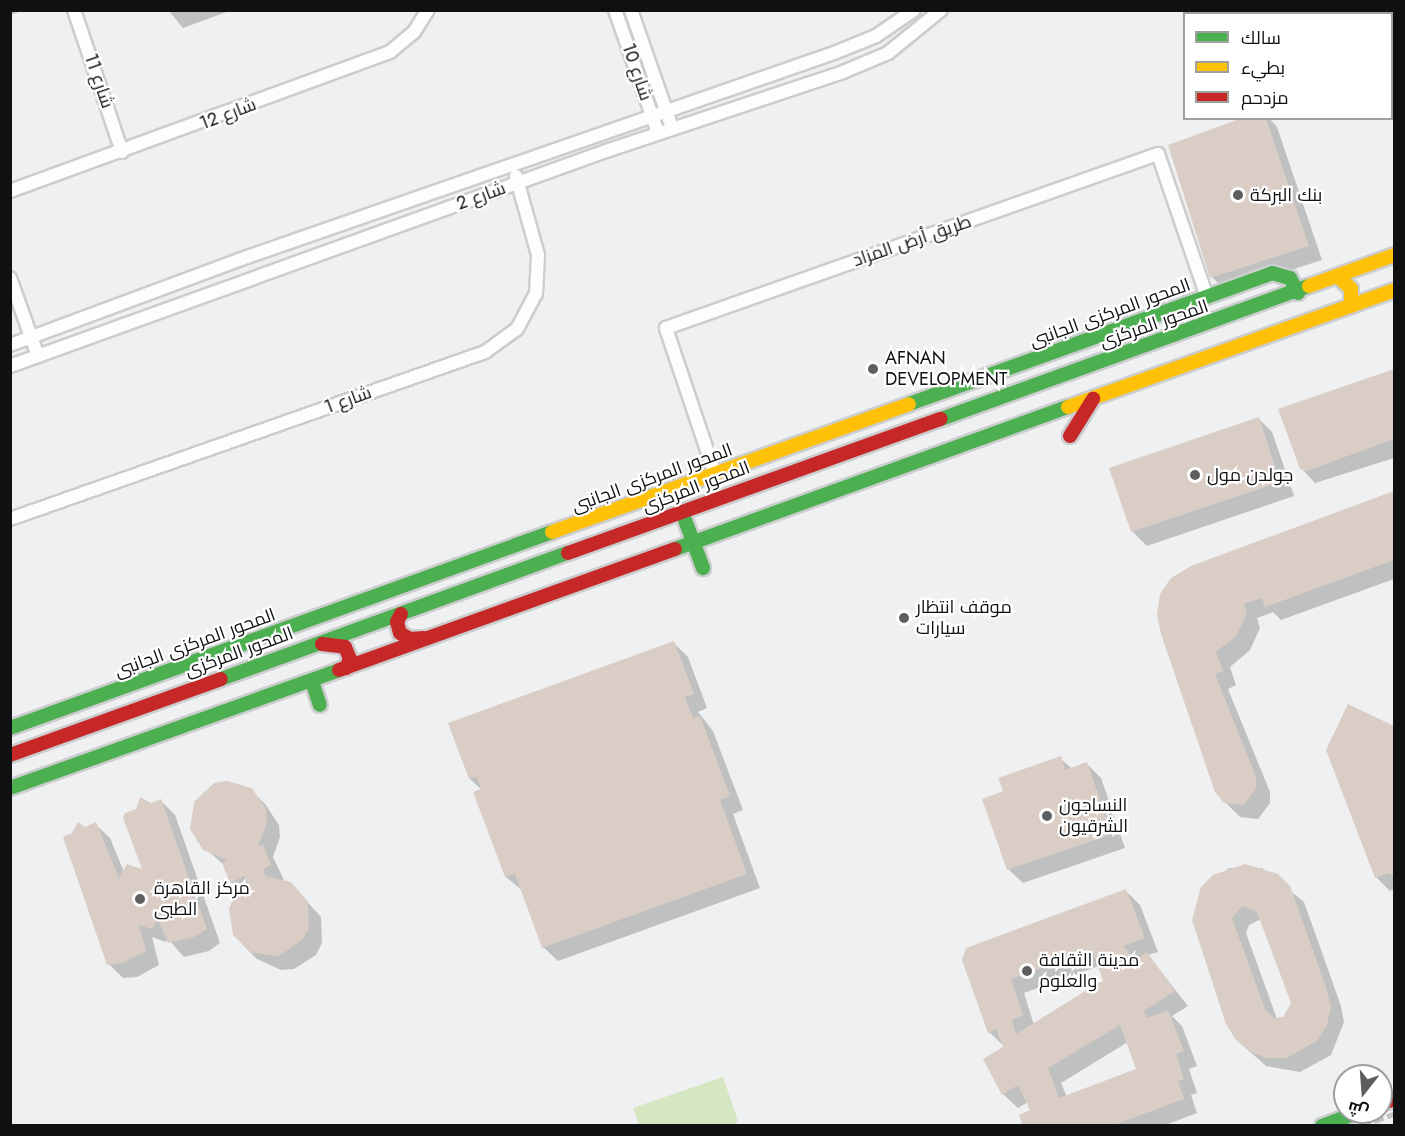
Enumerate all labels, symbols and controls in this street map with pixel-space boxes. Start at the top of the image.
legend [1183,12,1393,120]
text: سالك [1241,25,1281,51]
street label: شارع 10 [617,41,657,103]
street label: شارع 11 [80,51,118,111]
text: بطيء [1241,55,1285,81]
text: مزدحم [1241,85,1289,111]
street label: شارع 12 [197,93,259,135]
street label: شارع 2 [454,177,508,215]
place label: بنك البركة [1250,184,1322,206]
marker: بنك البركة [1231,188,1245,202]
street label: طريق أرض المزاد [850,211,974,271]
street label: المحور المركزى الجانبى [1027,274,1193,352]
street label: المحور المركزى [1097,295,1211,353]
place label: AFNAN DEVELOPMENT [885,348,1007,391]
marker: AFNAN DEVELOPMENT [866,362,880,376]
street label: شارع 1 [322,382,374,418]
street label: المحور المركزى الجانبى [569,439,735,517]
street label: المحور المركزى [639,457,753,517]
place label: جولدن مول [1207,464,1293,486]
marker: جولدن مول [1188,468,1202,482]
place label: موقف انتظار سيارات [916,597,1012,640]
street label: المحور المركزى الجانبى [112,604,278,682]
marker: موقف انتظار سيارات [897,611,911,625]
street label: المحور المركزى [182,622,296,682]
place label: النساجون الشرقيون [1059,795,1128,838]
marker: النساجون الشرقيون [1040,809,1054,823]
place label: مركز القاهرة الطبى [154,878,250,920]
marker: مركز القاهرة الطبى [131,890,149,908]
place label: مدينة الثقافة والعلوم [1039,950,1139,992]
marker: مدينة الثقافة والعلوم [1020,964,1034,978]
north arrow [1333,1064,1393,1124]
text: ش [1345,1096,1371,1124]

